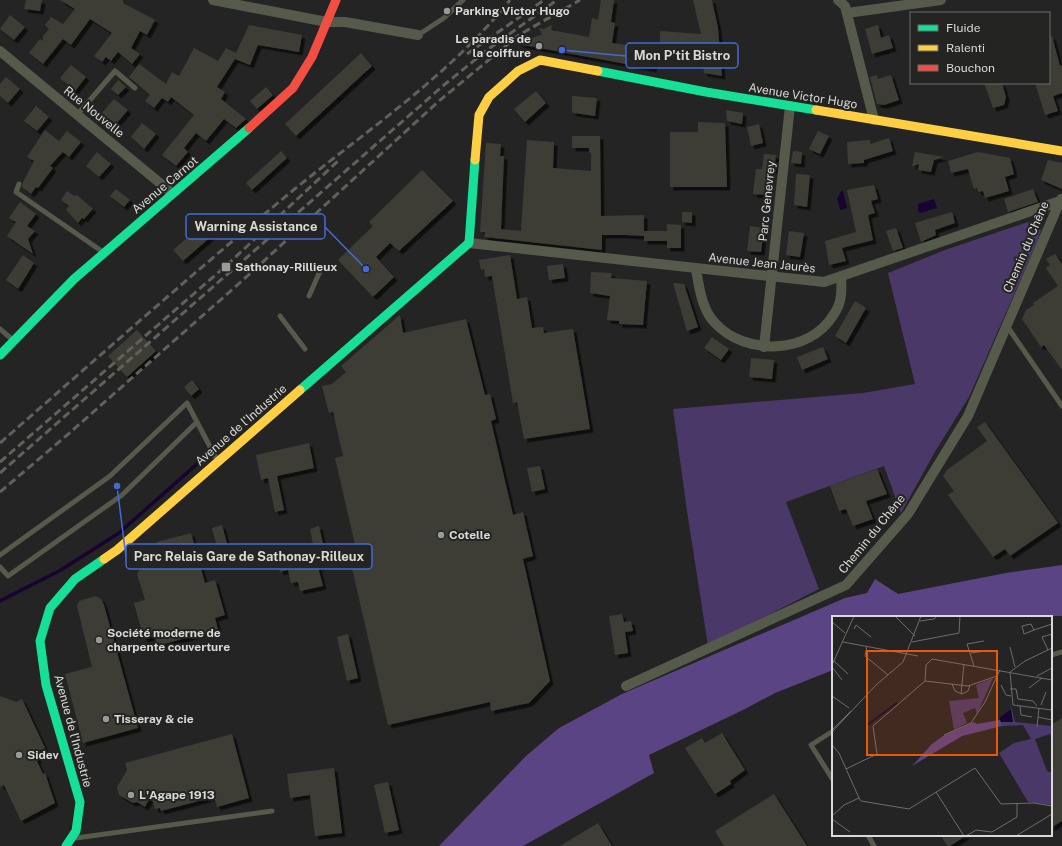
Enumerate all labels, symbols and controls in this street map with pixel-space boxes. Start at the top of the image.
place label: Parking Victor Hugo [455,4,570,18]
marker: Parking Victor Hugo [442,6,452,16]
legend [910,12,1050,84]
text: Fluide [946,21,981,35]
place label: Le paradis de la coiffure [455,32,531,60]
marker: Le paradis de la coiffure [534,41,544,51]
text: Ralenti [946,41,985,55]
callout: Mon P'tit Bistro [626,43,738,68]
text: Mon P'tit Bistro [634,48,730,63]
text: Bouchon [946,61,995,75]
street label: Avenue Victor Hugo [748,80,859,112]
street label: Rue Nouvelle [61,83,127,141]
street label: Avenue Carnot [129,153,201,217]
street label: Parc Genevrey [756,159,778,242]
street label: Chemin du Chêne [1000,199,1052,295]
callout: Warning Assistance [186,214,325,239]
text: Warning Assistance [195,219,317,234]
street label: Avenue Jean Jaurès [708,250,816,276]
place label: Sathonay-Rillieux [235,260,337,274]
marker: Sathonay-Rillieux [220,261,232,273]
street label: Avenue de l'Industrie [193,381,290,468]
street label: Chemin du Chêne [836,491,908,576]
place label: Cotelle [449,528,490,542]
marker: Cotelle [436,530,446,540]
callout: Parc Relais Gare de Sathonay-Rilleux [126,544,372,569]
text: Parc Relais Gare de Sathonay-Rilleux [134,549,365,564]
inset map [832,616,1052,836]
place label: Société moderne de charpente couverture [107,626,230,654]
marker: Société moderne de charpente couverture [94,635,104,645]
street label: Avenue de l'Industrie [51,673,95,789]
place label: Tisseray & cie [114,712,194,726]
marker: Tisseray & cie [101,714,111,724]
place label: Sidev [27,748,60,762]
marker: Sidev [14,750,24,760]
place label: L'Agape 1913 [139,788,215,802]
marker: L'Agape 1913 [126,790,136,800]

